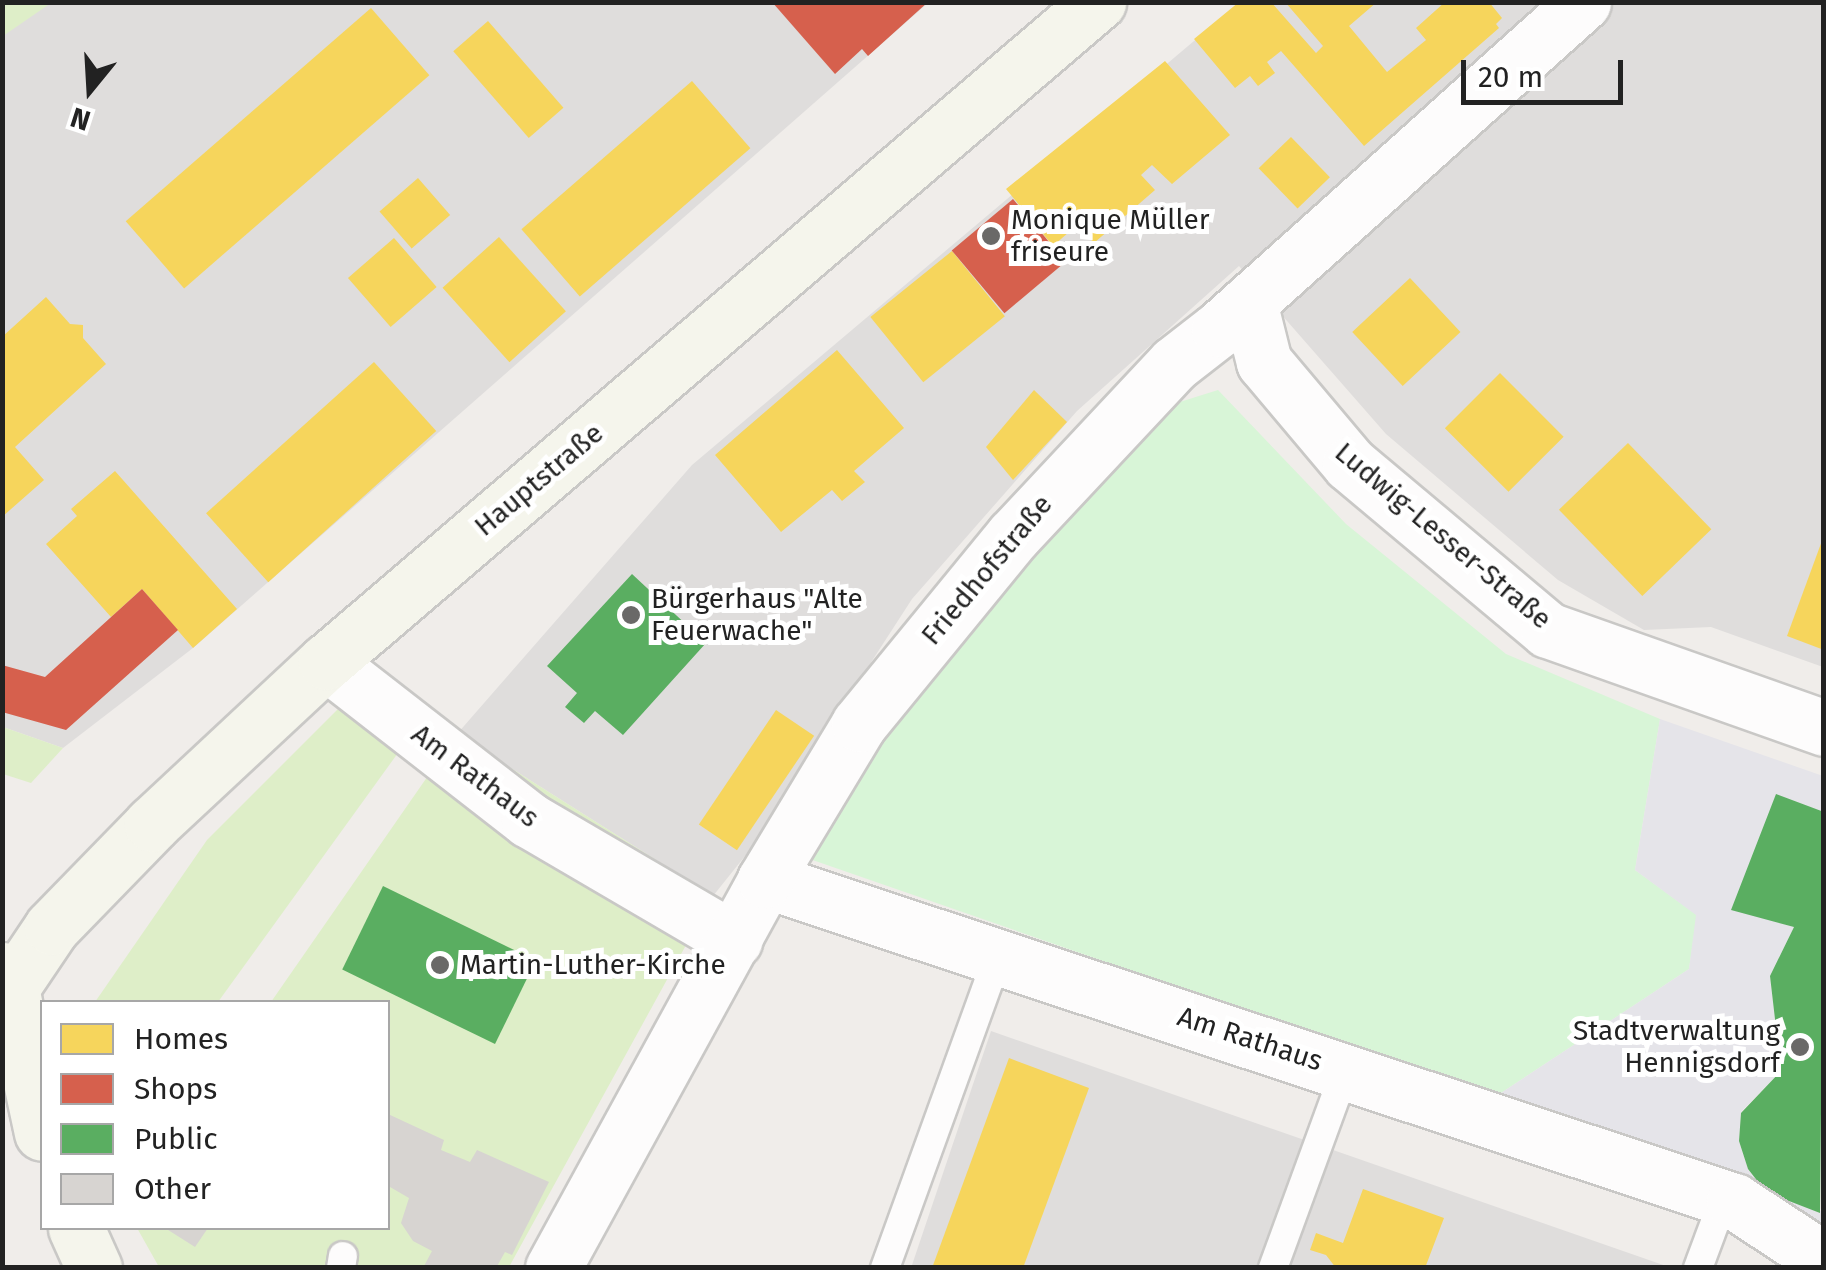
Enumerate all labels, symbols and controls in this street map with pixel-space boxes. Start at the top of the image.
north arrow [40,40,140,140]
scale bar [1466,40,1628,102]
text: 20 m [1478,59,1543,95]
text: N [67,100,95,138]
place label: Monique Müller friseure [1011,203,1210,269]
marker: Monique Müller friseure [980,225,1002,247]
street label: Hauptstraße [468,417,610,543]
street label: Ludwig-Lesser-Straße [1328,436,1558,636]
street label: Friedhofstraße [914,488,1060,652]
place label: Bürgerhaus "Alte Feuerwache" [651,582,863,648]
marker: Bürgerhaus "Alte Feuerwache" [620,604,642,626]
street label: Am Rathaus [405,717,545,835]
place label: Martin-Luther-Kirche [460,948,726,982]
marker: Martin-Luther-Kirche [429,954,451,976]
legend [40,1000,390,1230]
street label: Am Rathaus [1173,1000,1327,1078]
place label: Stadtverwaltung Hennigsdorf [1573,1014,1780,1080]
text: Homes [134,1021,228,1057]
marker: Stadtverwaltung Hennigsdorf [1789,1036,1811,1058]
text: Shops [134,1071,217,1107]
text: Public [134,1121,218,1157]
text: Other [134,1171,211,1207]

